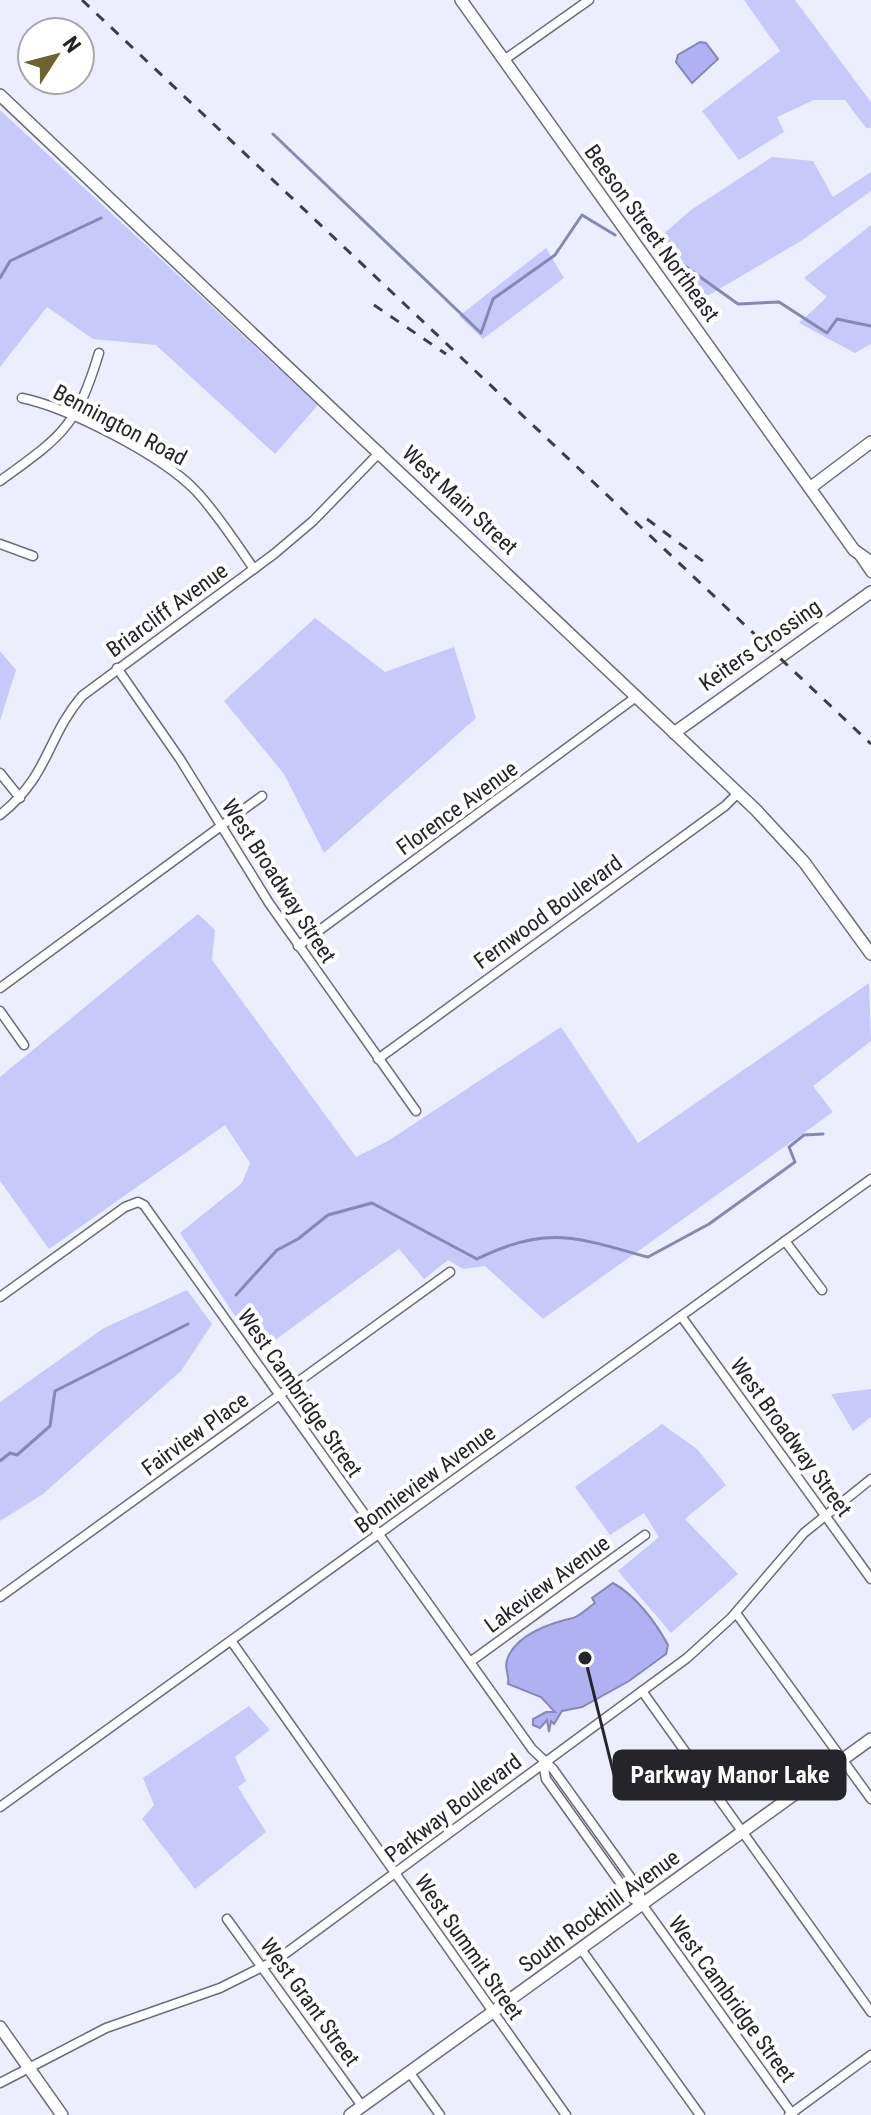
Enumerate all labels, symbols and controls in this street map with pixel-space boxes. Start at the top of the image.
north arrow [16,16,96,96]
text: N [58,32,86,57]
street label: Beeson Street Northeast [579,140,725,326]
street label: Bennington Road [49,379,191,471]
street label: West Main Street [397,440,523,560]
street label: Briarcliff Avenue [102,558,232,662]
street label: Keiters Crossing [695,594,825,696]
street label: Florence Avenue [392,756,522,860]
street label: West Broadway Street [217,795,341,967]
street label: Fernwood Boulevard [469,850,627,974]
street label: West Cambridge Street [233,1304,367,1482]
street label: West Broadway Street [725,1353,857,1521]
street label: Fairview Place [137,1387,253,1481]
street label: Bonnieview Avenue [350,1420,500,1538]
street label: Lakeview Avenue [480,1530,614,1638]
street label: Parkway Boulevard [380,1749,526,1867]
callout: Parkway Manor Lake [614,1751,845,1799]
text: Parkway Manor Lake [630,1761,830,1789]
street label: South Rockhill Avenue [514,1844,684,1978]
street label: West Summit Street [410,1870,528,2024]
street label: West Cambridge Street [663,1911,801,2087]
street label: West Grant Street [255,1933,365,2071]

